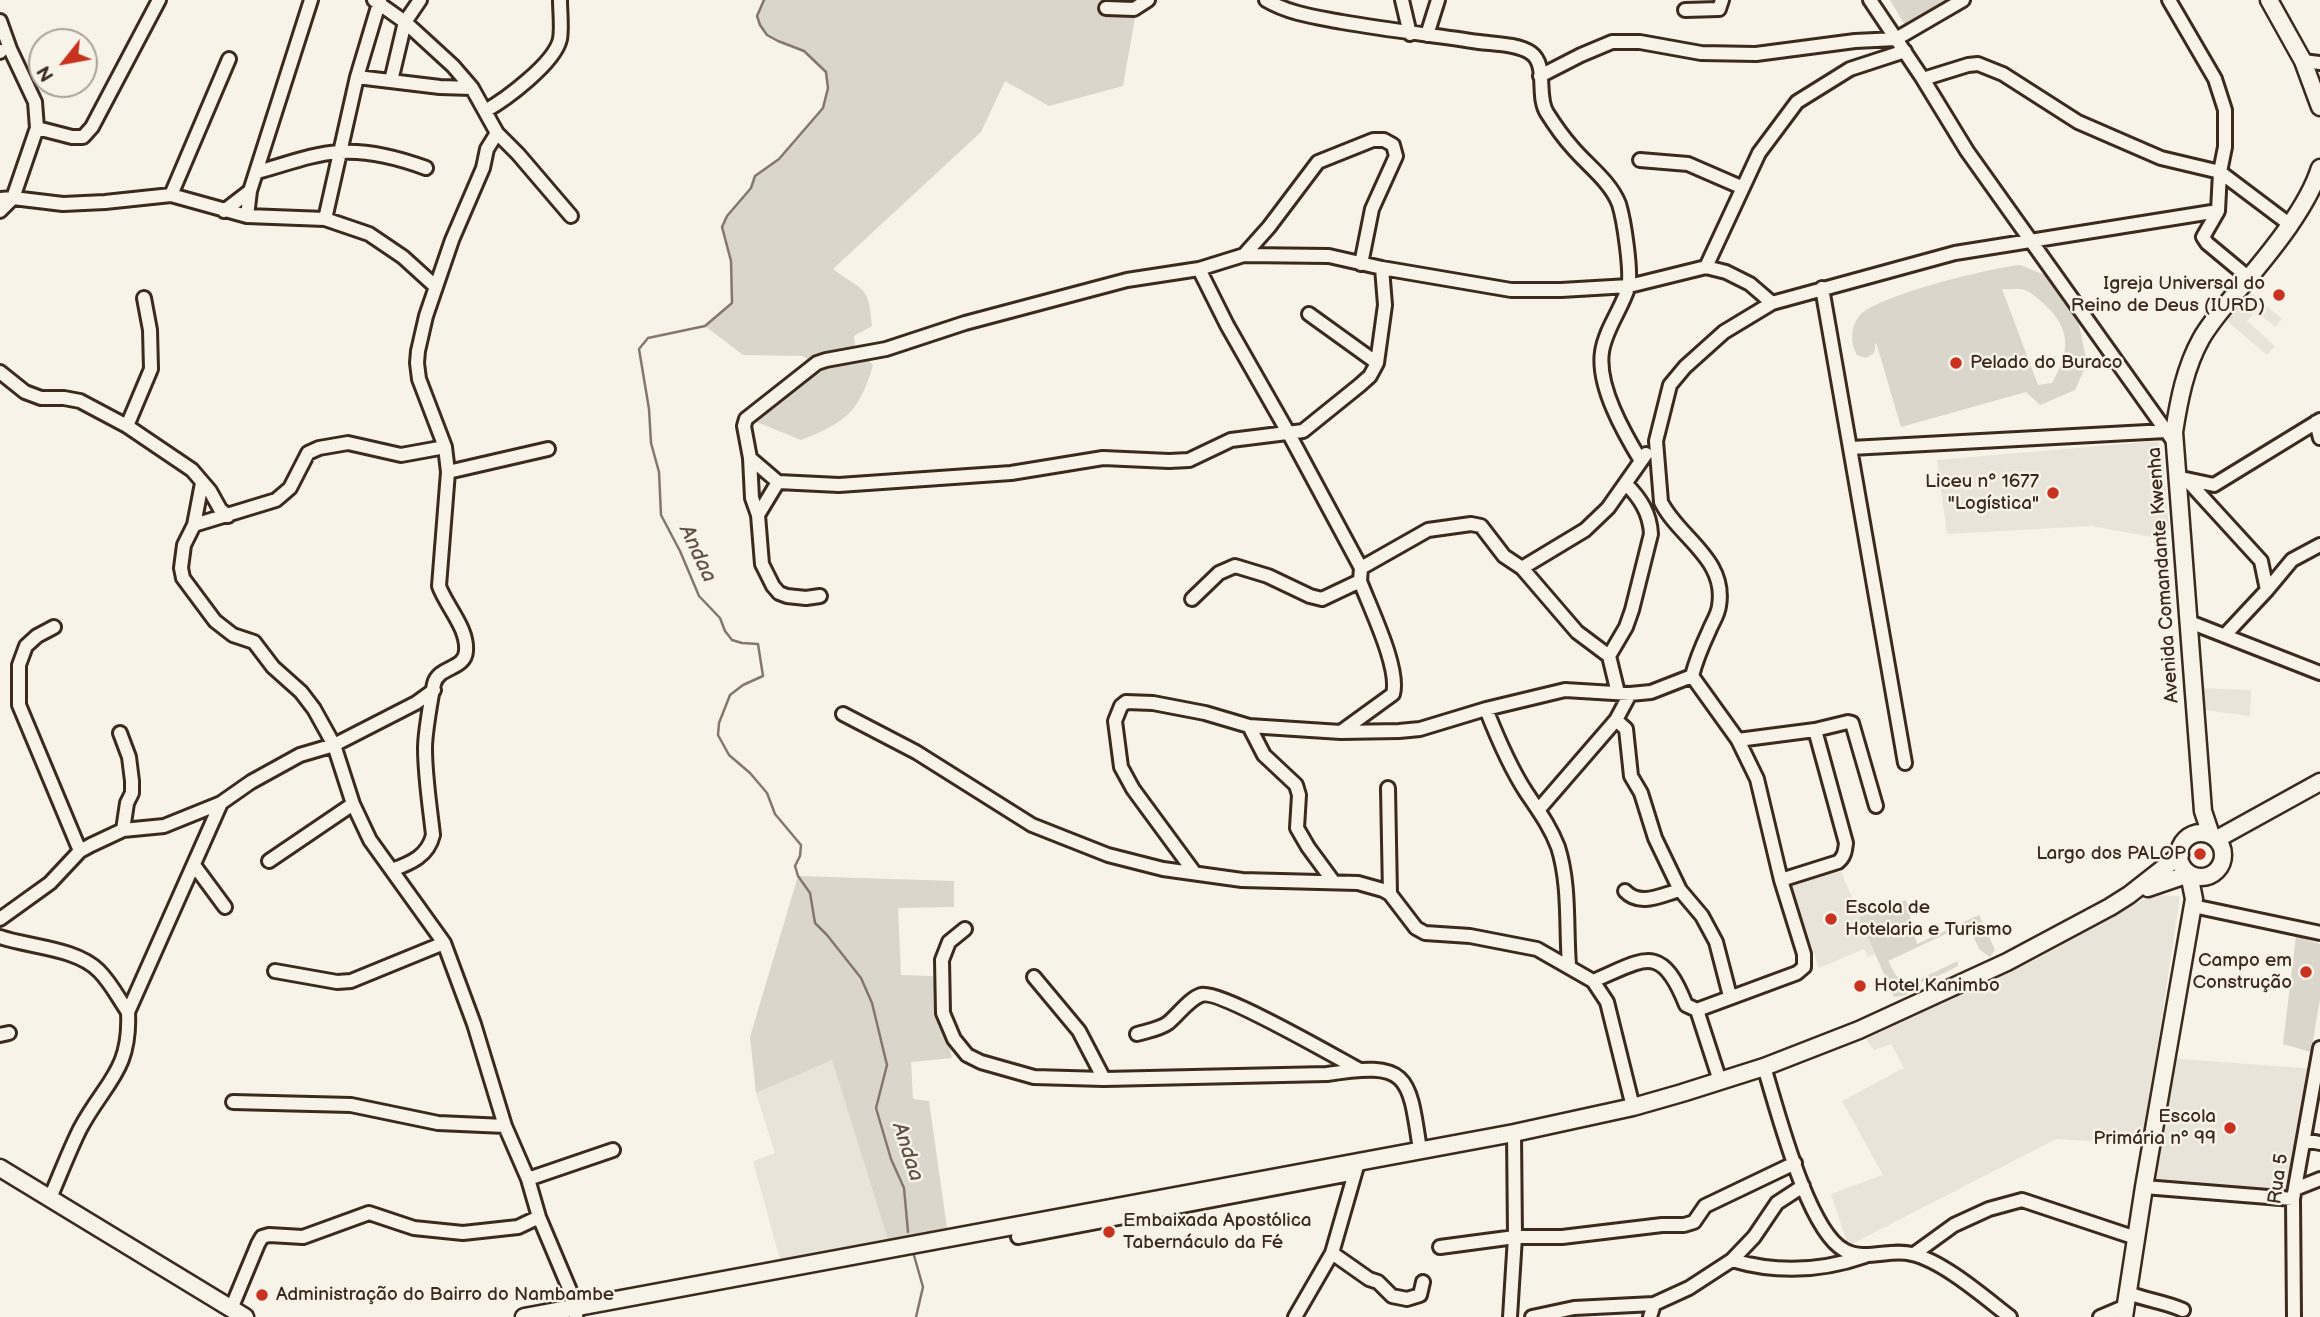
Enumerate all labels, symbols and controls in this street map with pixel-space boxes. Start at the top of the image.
north arrow [28,28,98,98]
text: N [33,61,60,85]
place label: Igreja Universal do Reino de Deus (IURD) [2071,273,2265,317]
marker: Igreja Universal do Reino de Deus (IURD) [2271,287,2287,303]
place label: Pelado do Buraco [1970,352,2123,374]
marker: Pelado do Buraco [1948,355,1964,371]
street label: Avenida Comandante Kwenha [2144,446,2184,704]
place label: Liceu nº 1677 "Logística" [1925,471,2039,515]
marker: Liceu nº 1677 "Logística" [2045,485,2061,501]
water label: Andaa [673,521,721,587]
place label: Largo dos PALOP [2036,843,2186,865]
marker: Largo dos PALOP [2192,846,2208,862]
place label: Escola de Hotelaria e Turismo [1845,897,2012,941]
marker: Escola de Hotelaria e Turismo [1823,911,1839,927]
place label: Campo em Construção [2193,950,2292,994]
marker: Campo em Construção [2298,964,2314,980]
place label: Hotel Kanimbo [1874,975,2000,997]
marker: Hotel Kanimbo [1852,978,1868,994]
place label: Escola Primária nº 99 [2093,1106,2216,1150]
water label: Andaa [886,1119,928,1185]
marker: Escola Primária nº 99 [2222,1120,2238,1136]
street label: Rua 5 [2264,1152,2294,1206]
place label: Embaixada Apostólica Tabernáculo da Fé [1123,1210,1312,1254]
marker: Embaixada Apostólica Tabernáculo da Fé [1101,1224,1117,1240]
place label: Administração do Bairro do Nambambe [276,1284,614,1306]
marker: Administração do Bairro do Nambambe [254,1287,270,1303]

